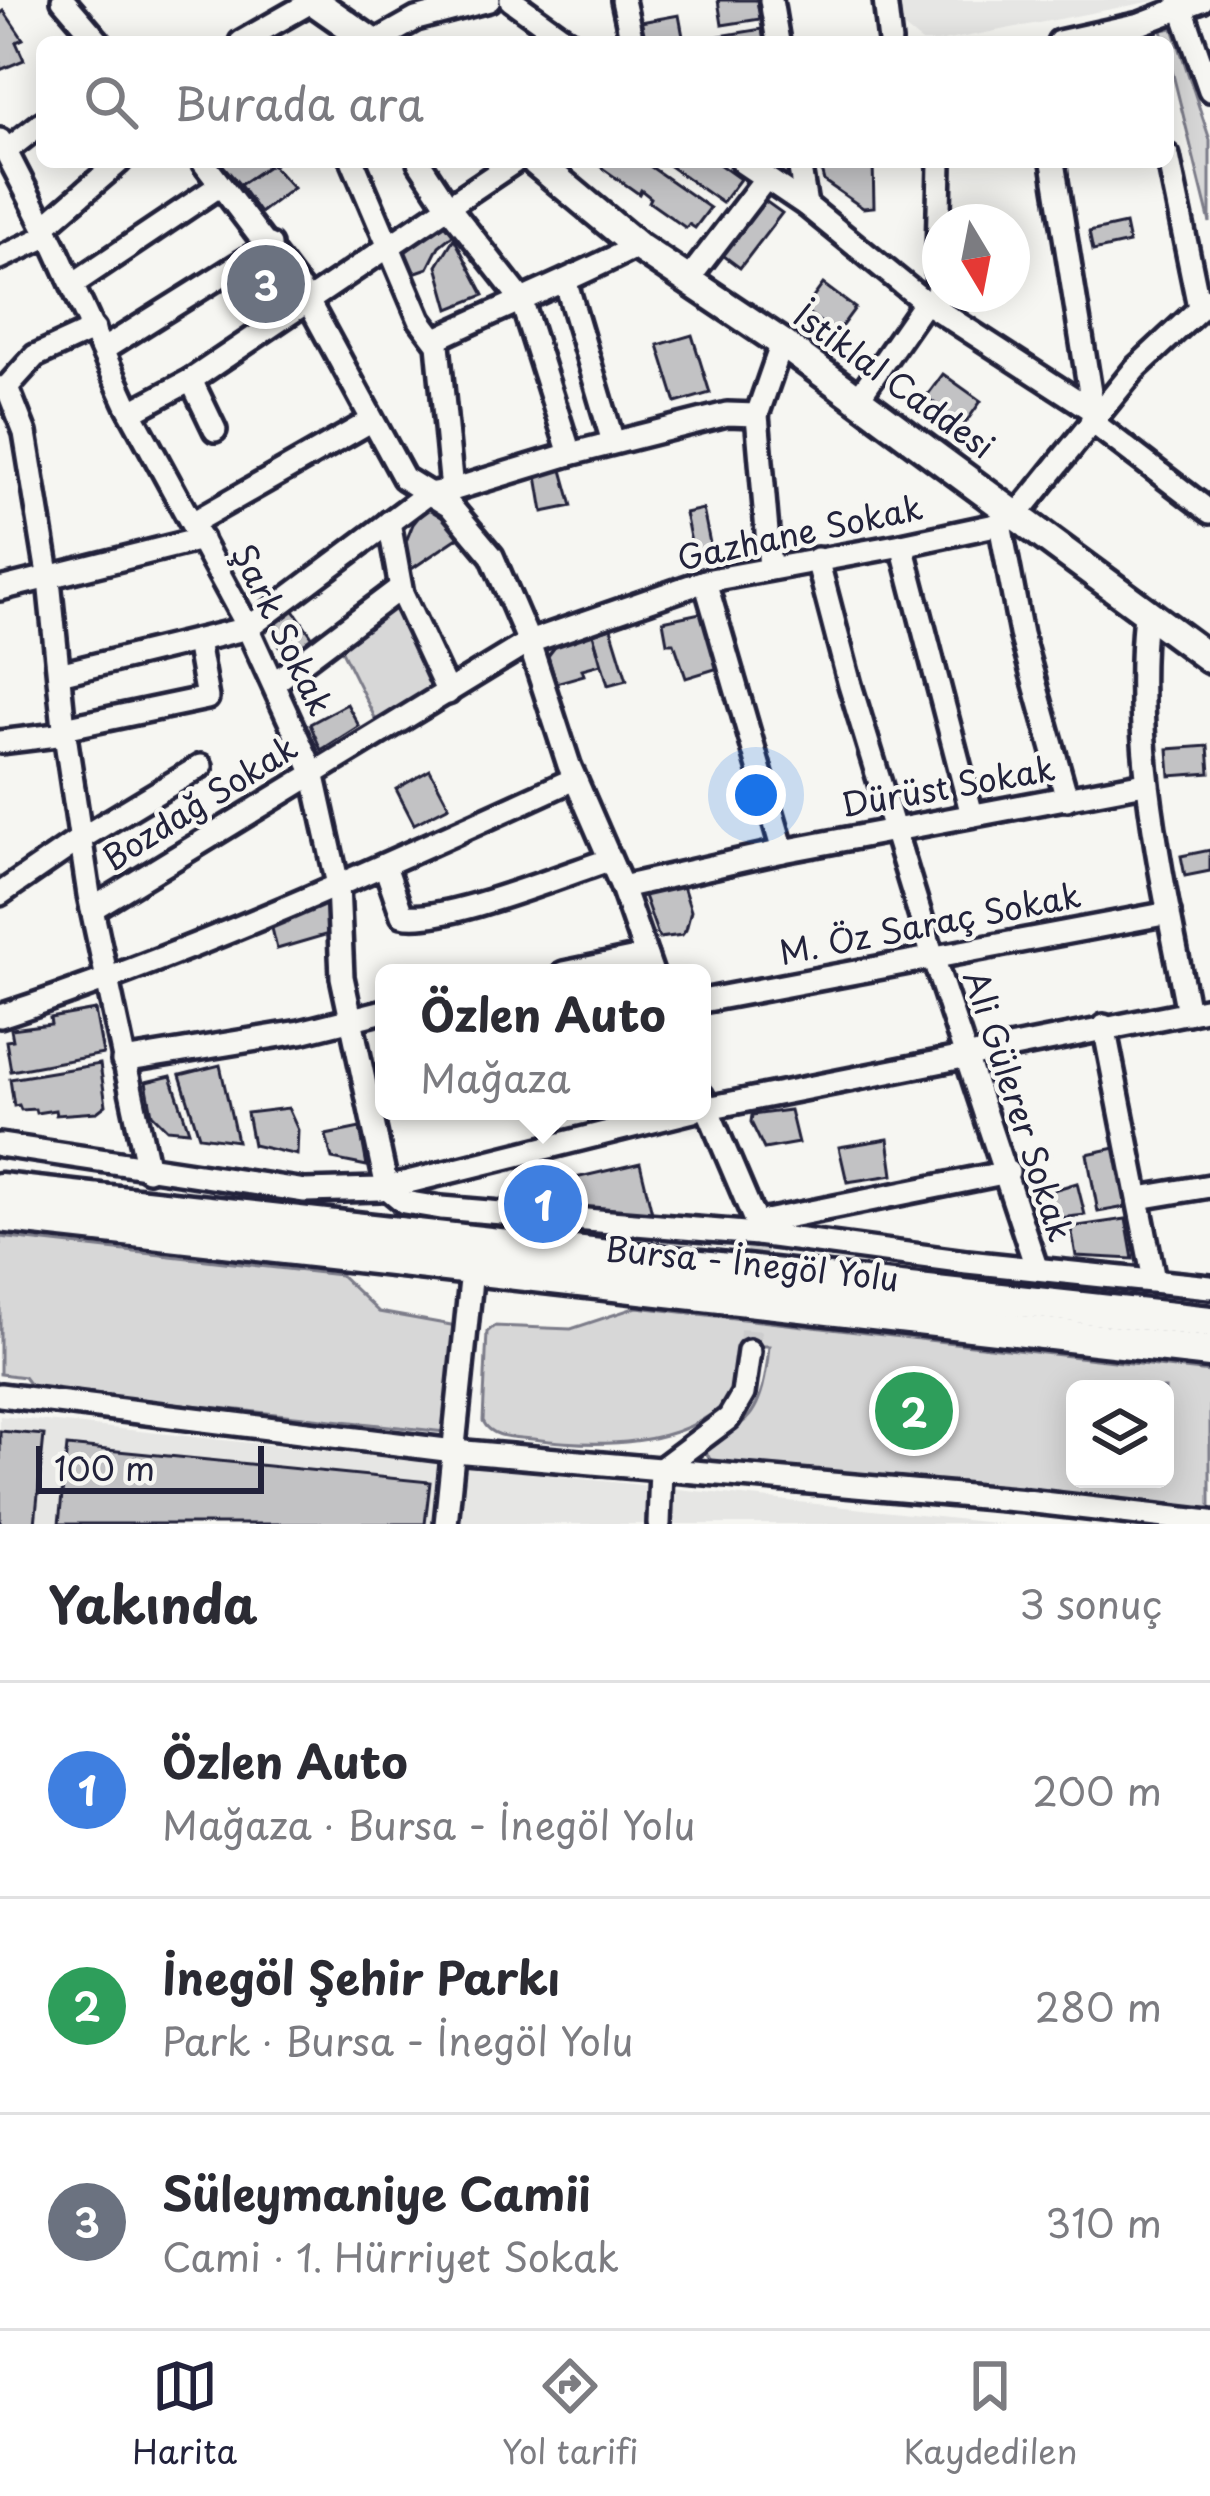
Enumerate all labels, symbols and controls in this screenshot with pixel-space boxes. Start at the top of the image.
search box [36,36,1174,168]
text: Burada ara [174,68,424,136]
icon: search [78,69,144,135]
north arrow [922,204,1030,312]
pin: 3 [227,239,305,329]
street label: İstiklal Caddesi [784,289,1006,469]
street label: Gazhane Sokak [672,481,927,581]
street label: Şark Sokak [221,535,347,723]
street label: Bozdağ Sokak [92,721,306,881]
street label: Dürüst Sokak [837,742,1059,828]
your location [726,765,786,825]
street label: M. Öz Saraç Sokak [774,868,1085,976]
street label: Ali Gülerer Sokak [952,963,1087,1247]
popup [375,964,711,1120]
text: Özlen Auto [420,979,666,1047]
text: Mağaza [420,1047,571,1106]
pin: 1 [504,1159,582,1249]
street label: Bursa - İnegöl Yolu [603,1222,901,1302]
pin: 2 [875,1366,953,1456]
map controls [1066,1380,1174,1488]
button: layers [1066,1380,1174,1488]
scale bar [36,1440,264,1493]
text: 100 m [54,1442,155,1492]
text: Yakında [48,1564,258,1641]
text: 3 sonuç [1019,1573,1162,1632]
text: Özlen Auto [162,1726,408,1794]
text: 1 [78,1760,96,1819]
text: 200 m [1032,1760,1162,1819]
text: Mağaza · Bursa - İnegöl Yolu [162,1794,695,1853]
text: İnegöl Şehir Parkı [162,1942,560,2010]
text: 2 [73,1976,101,2035]
text: 280 m [1035,1976,1162,2035]
text: Park · Bursa - İnegöl Yolu [162,2010,633,2069]
text: Süleymaniye Camii [162,2158,591,2226]
text: 3 [74,2192,100,2251]
text: 310 m [1045,2192,1162,2251]
text: Cami · 1. Hürriyet Sokak [162,2226,619,2285]
tab: Harita [132,2353,237,2475]
tab: Yol tarifi [502,2353,639,2475]
tab: Kaydedilen [903,2353,1078,2475]

